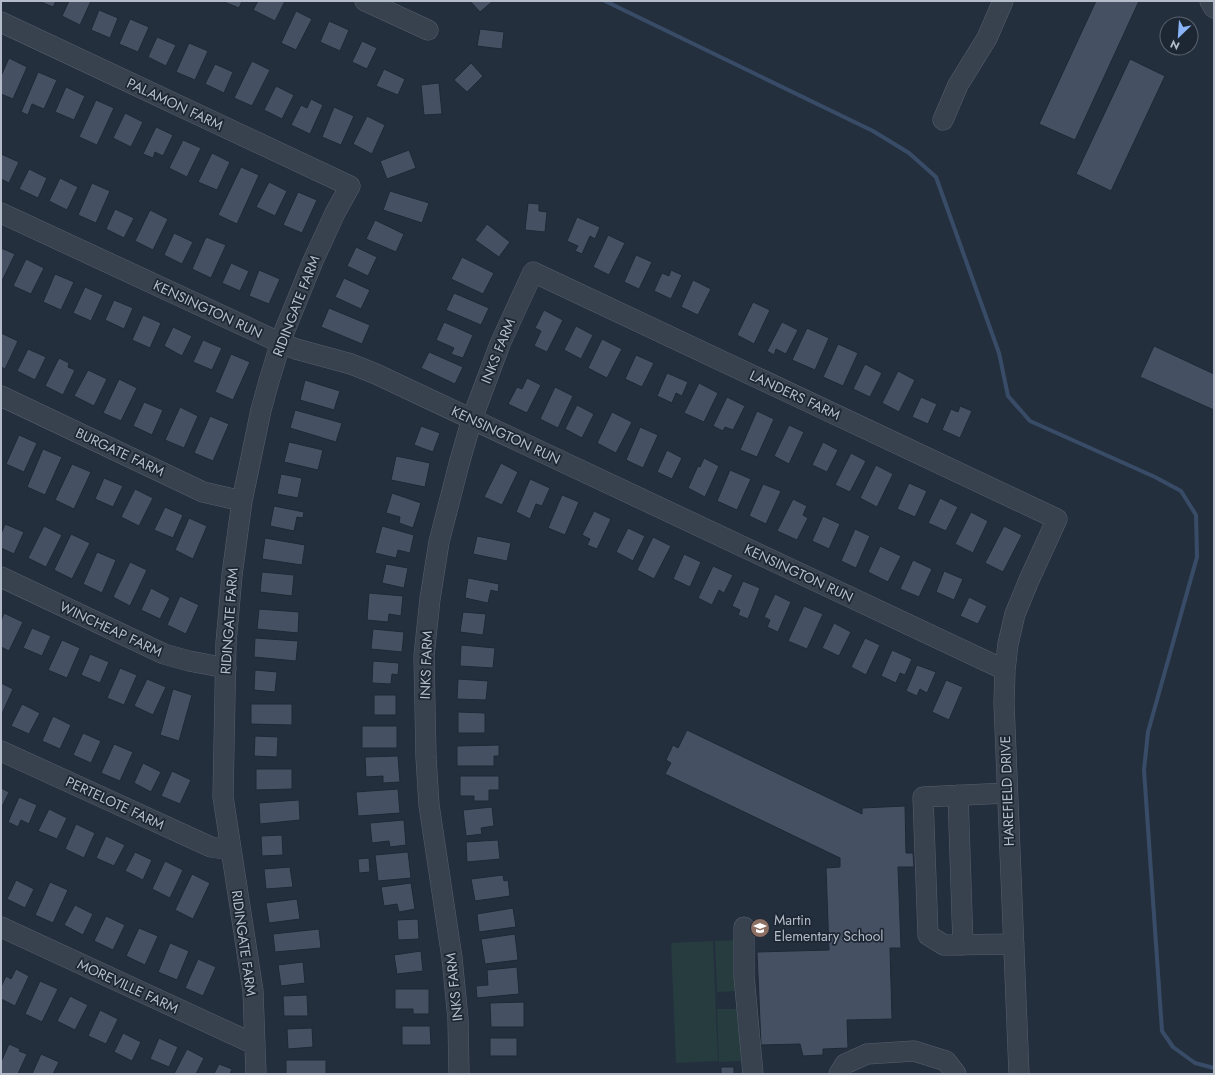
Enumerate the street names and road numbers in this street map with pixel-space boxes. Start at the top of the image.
street label: PALAMON FARM [124,73,226,135]
street label: RIDINGATE FARM [268,253,324,359]
street label: KENSINGTON RUN [150,275,266,343]
street label: INKS FARM [476,315,520,387]
street label: LANDERS FARM [746,365,844,425]
street label: KENSINGTON RUN [448,401,564,469]
street label: BURGATE FARM [72,423,168,481]
street label: KENSINGTON RUN [741,539,857,607]
street label: RIDINGATE FARM [215,567,243,675]
street label: WINCHEAP FARM [56,596,166,662]
street label: INKS FARM [415,630,437,700]
street label: HAREFIELD DRIVE [995,735,1019,847]
street label: PERTELOTE FARM [62,771,168,835]
street label: RIDINGATE FARM [227,889,261,997]
street label: INKS FARM [440,952,468,1022]
street label: MOREVILLE FARM [74,954,182,1018]

